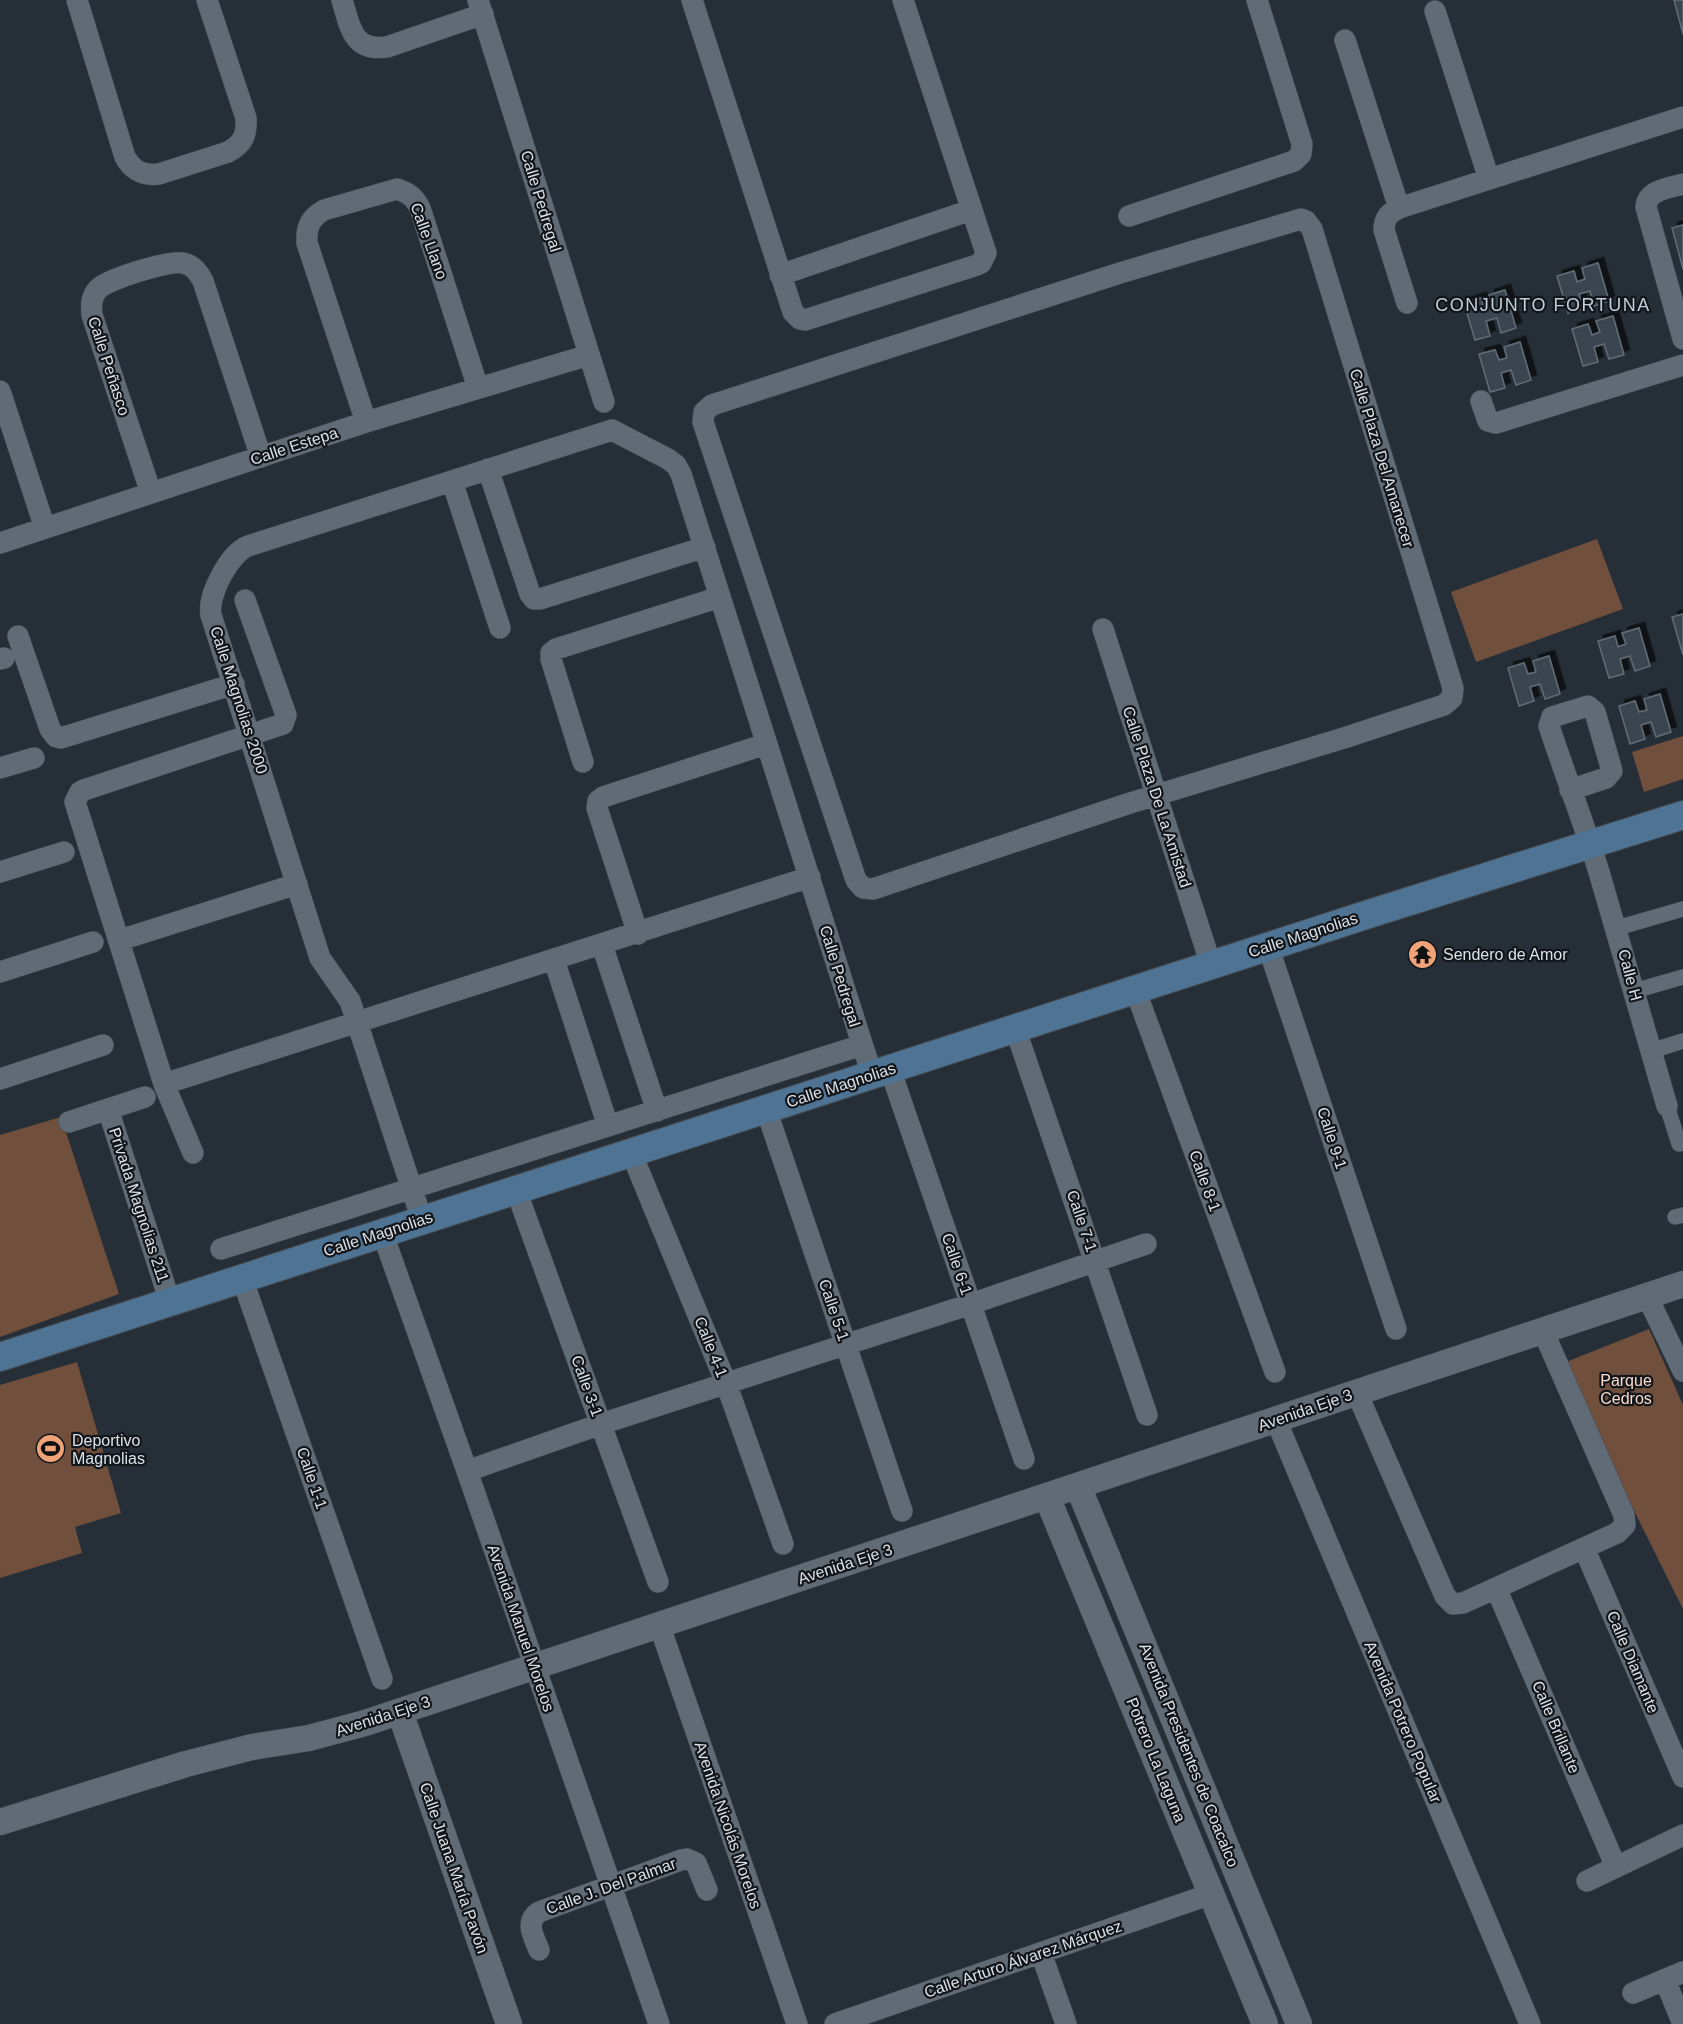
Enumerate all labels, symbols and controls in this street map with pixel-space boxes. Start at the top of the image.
street label: Calle Pedregal [518,148,564,254]
street label: Calle Llano [407,200,451,282]
district label: CONJUNTO FORTUNA [1435,295,1651,315]
street label: Calle Peñasco [85,314,133,418]
street label: Calle Plaza Del Amanecer [1347,367,1417,550]
street label: Calle Estepa [248,424,340,468]
street label: Calle Magnolias 2000 [207,624,271,776]
street label: Calle Plaza De La Amistad [1120,704,1194,890]
street label: Calle Magnolias [1246,909,1360,961]
street label: Calle Pedregal [817,923,863,1029]
temple icon: Sendero de Amor [1406,938,1438,970]
place label: Sendero de Amor [1443,946,1568,963]
street label: Calle H [1615,947,1645,1003]
street label: Calle Magnolias [784,1059,898,1111]
street label: Calle 9-1 [1314,1105,1350,1171]
street label: Privada Magnolias 211 [106,1126,172,1285]
street label: Calle 8-1 [1186,1148,1224,1214]
street label: Calle 7-1 [1064,1188,1100,1254]
street label: Calle Magnolias [321,1208,435,1260]
street label: Calle 6-1 [939,1231,975,1297]
street label: Calle 5-1 [816,1277,852,1343]
street label: Calle 4-1 [691,1314,731,1380]
street label: Calle 3-1 [568,1353,606,1419]
park label: Parque Cedros [1600,1372,1652,1407]
street label: Avenida Eje 3 [1256,1386,1354,1434]
place label: Deportivo Magnolias [72,1432,145,1467]
sports icon: Deportivo Magnolias [35,1433,67,1465]
street label: Calle 1-1 [294,1445,330,1511]
street label: Avenida Eje 3 [796,1541,895,1587]
street label: Avenida Manuel Morelos [484,1542,558,1714]
street label: Calle Diamante [1604,1608,1662,1716]
street label: Avenida Potrero Popular [1361,1639,1445,1806]
street label: Avenida Presidentes de Coacalco [1136,1641,1242,1869]
street label: Calle Brillante [1529,1678,1583,1776]
street label: Avenida Eje 3 [334,1693,433,1739]
street label: Potrero La Laguna [1123,1695,1189,1825]
street label: Avenida Nicolás Morelos [691,1739,765,1911]
street label: Calle Juana María Pavón [417,1780,491,1956]
street label: Calle J. Del Palmar [544,1854,679,1917]
street label: Calle Arturo Álvarez Márquez [922,1916,1124,2001]

